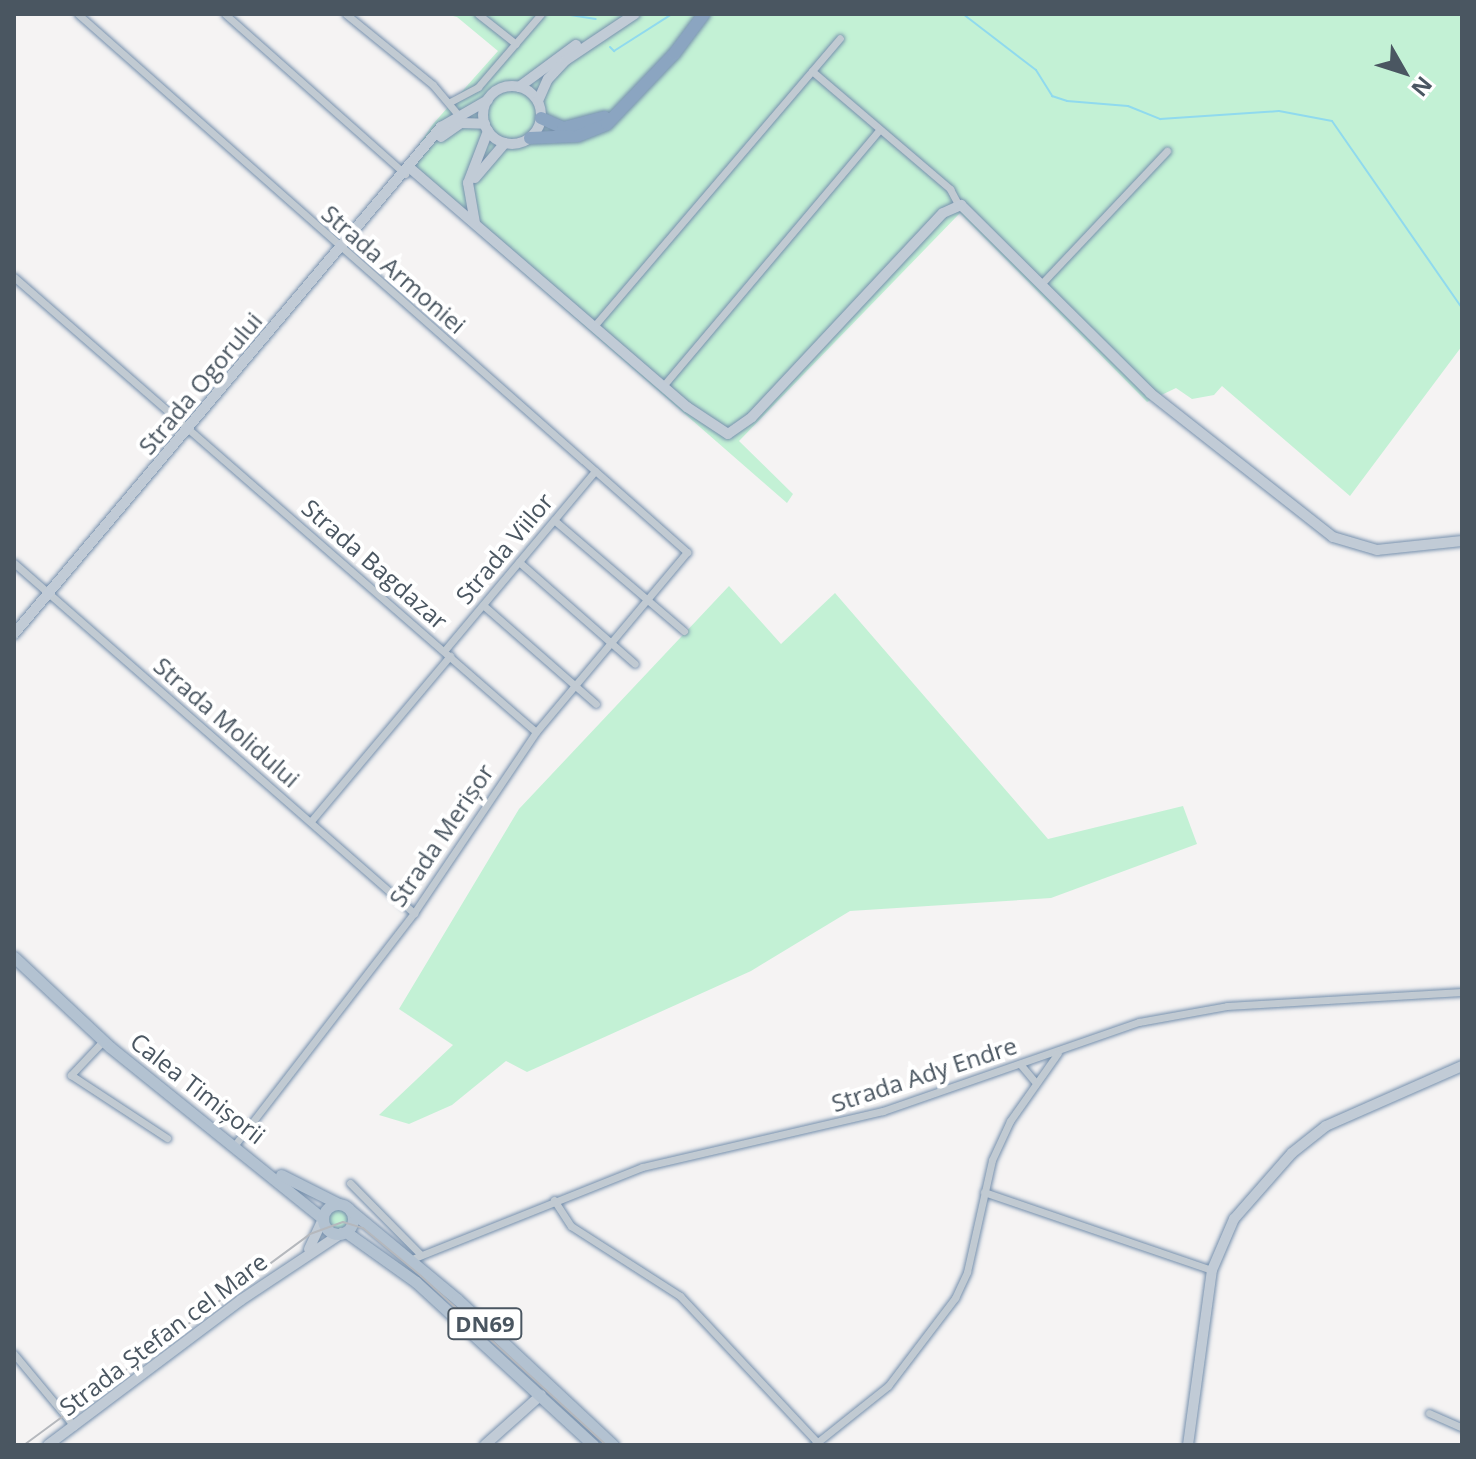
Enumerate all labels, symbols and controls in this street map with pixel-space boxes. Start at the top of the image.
north arrow [1364,32,1444,112]
text: N [1405,71,1440,103]
street label: Strada Armoniei [316,199,472,339]
street label: Strada Ogorului [132,306,268,460]
street label: Strada Viilor [449,487,559,609]
street label: Strada Bagdazar [296,493,454,635]
street label: Strada Molidului [148,651,306,793]
street label: Strada Merișor [383,758,499,912]
street label: Calea Timișorii [125,1027,271,1149]
street label: Strada Ady Endre [828,1030,1020,1118]
street label: Strada Ștefan cel Mare [54,1247,272,1421]
road number: DN69 [447,1306,523,1342]

